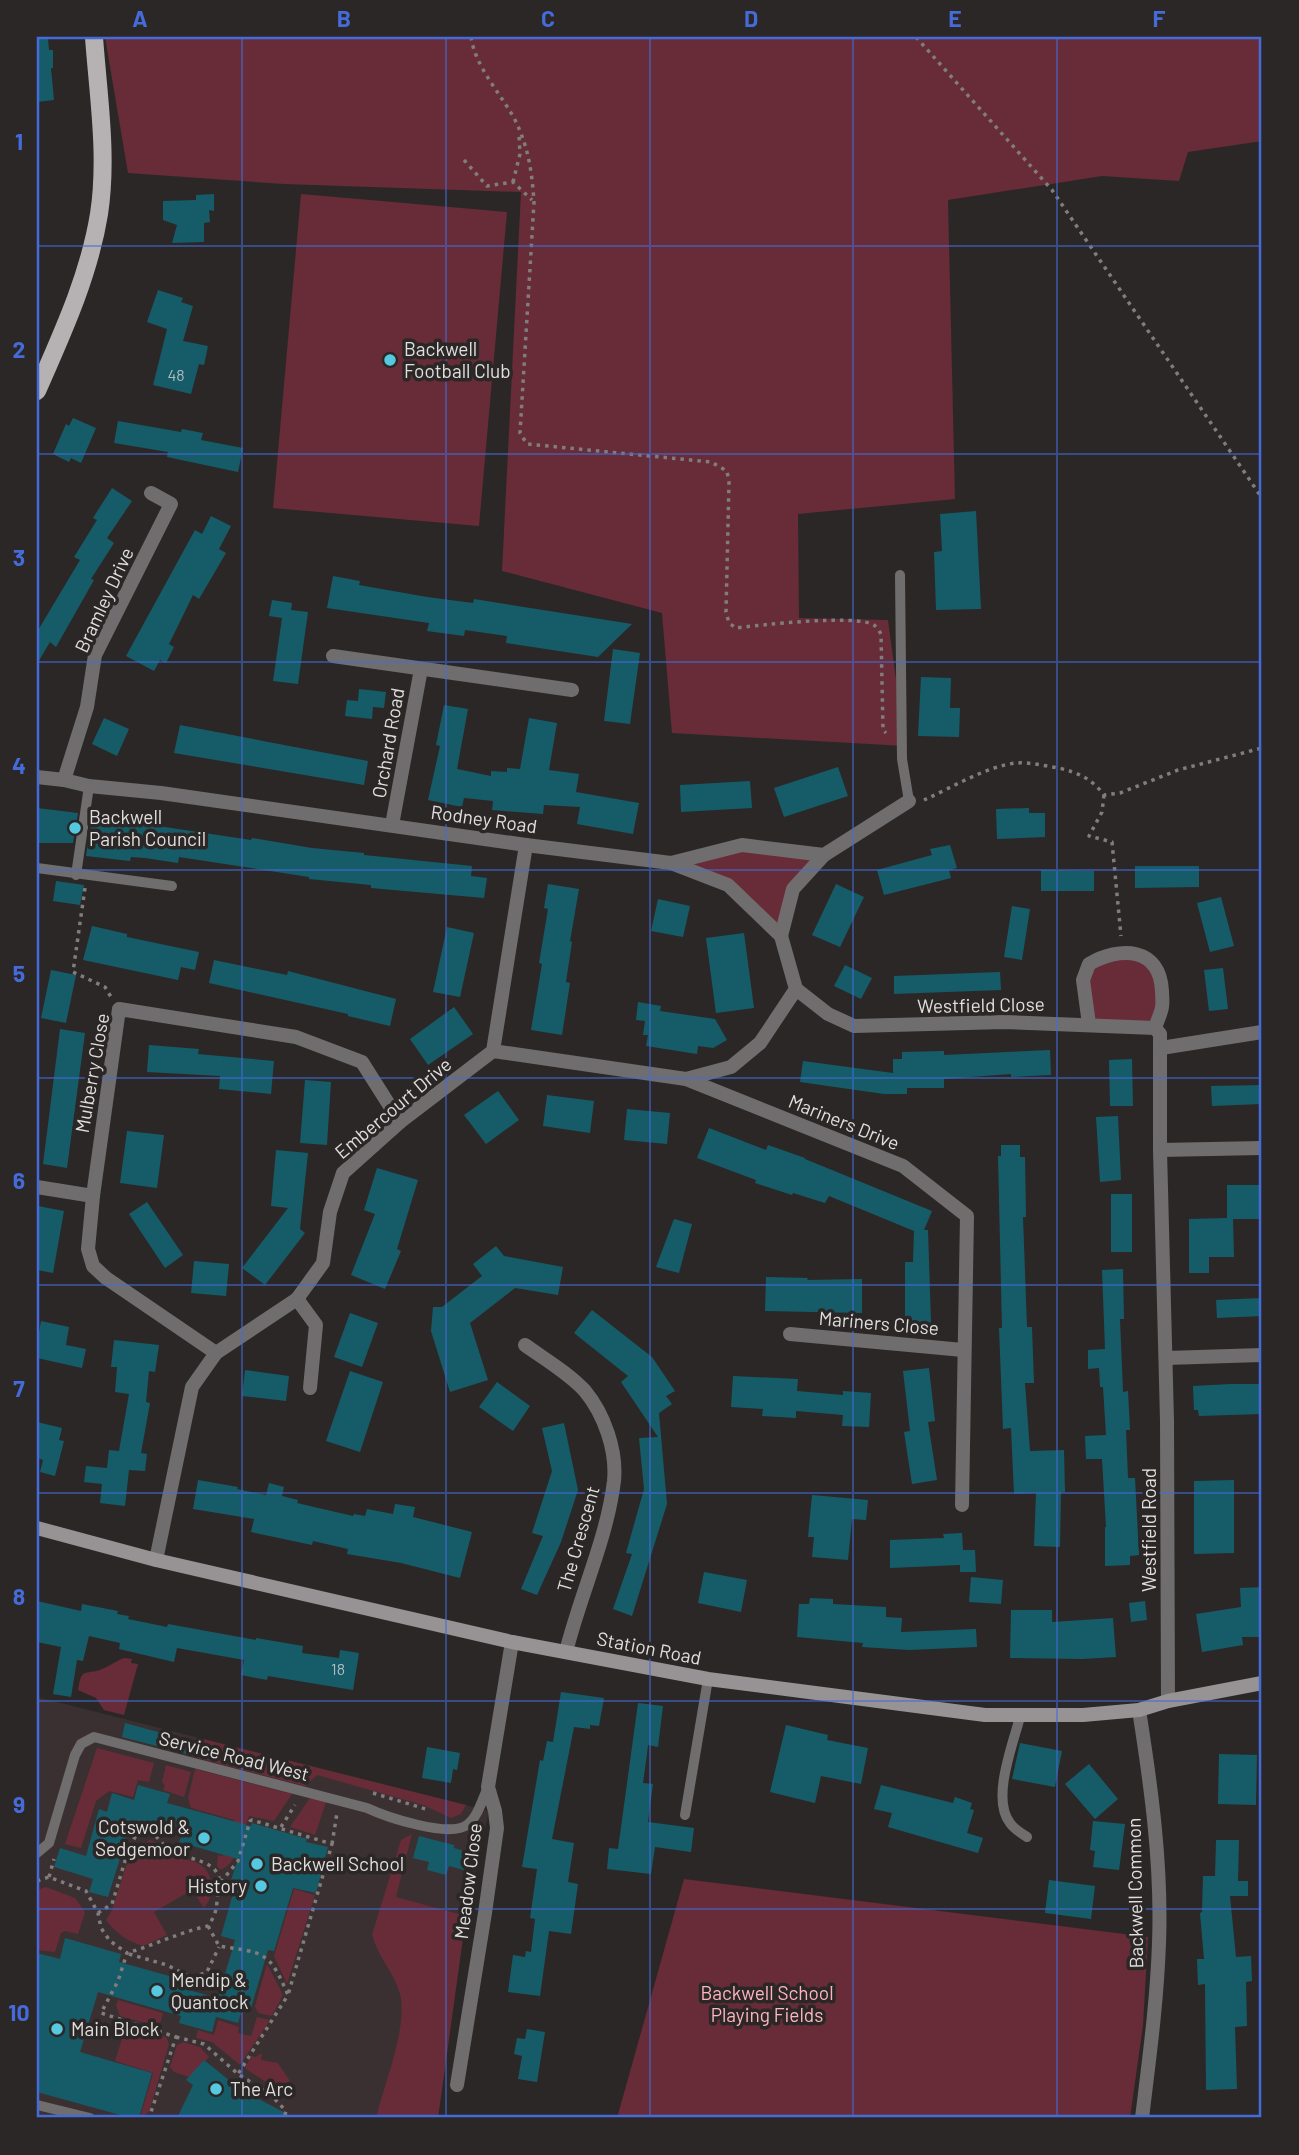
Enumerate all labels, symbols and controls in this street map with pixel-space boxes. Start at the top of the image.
text: A [132,4,148,32]
text: B [337,4,351,32]
text: C [541,4,555,32]
text: D [744,4,758,32]
text: E [948,4,962,32]
text: F [1153,4,1166,32]
text: 1 [15,127,23,155]
text: 2 [13,335,25,363]
place label: Backwell Football Club [404,337,511,382]
marker: Backwell Football Club [382,352,398,368]
house number: 48 [167,365,185,384]
text: 3 [13,543,25,571]
street label: Bramley Drive [69,544,138,656]
street label: Orchard Road [367,686,409,800]
text: 4 [12,751,26,779]
street label: Rodney Road [430,800,539,837]
place label: Backwell Parish Council [89,805,206,850]
marker: Backwell Parish Council [67,820,83,836]
text: 5 [13,959,25,987]
street label: Westfield Close [917,992,1045,1017]
street label: Mulberry Close [70,1011,113,1134]
street label: Embercourt Drive [330,1052,456,1163]
street label: Mariners Drive [785,1089,903,1154]
text: 6 [13,1166,25,1194]
street label: Mariners Close [818,1306,940,1339]
text: 7 [13,1374,25,1402]
street label: Westfield Road [1137,1468,1160,1592]
street label: The Crescent [551,1483,604,1595]
text: 8 [13,1582,25,1610]
street label: Station Road [595,1626,703,1669]
house number: 18 [331,1659,345,1678]
street label: Service Road West [157,1726,312,1785]
text: 9 [13,1790,25,1818]
place label: Cotswold & Sedgemoor [95,1815,190,1860]
street label: Backwell Common [1122,1817,1147,1969]
street label: Meadow Close [449,1822,486,1940]
marker: Cotswold & Sedgemoor [196,1830,212,1846]
place label: Backwell School [271,1852,404,1875]
marker: Backwell School [249,1856,265,1872]
place label: History [187,1874,247,1897]
marker: History [253,1878,269,1894]
place label: Mendip & Quantock [171,1968,248,2013]
park label: Backwell School Playing Fields [700,1981,834,2026]
marker: Mendip & Quantock [149,1983,165,1999]
text: 10 [8,1998,30,2026]
place label: Main Block [71,2017,159,2040]
marker: Main Block [49,2021,65,2037]
place label: The Arc [230,2077,293,2100]
marker: The Arc [208,2081,224,2097]

